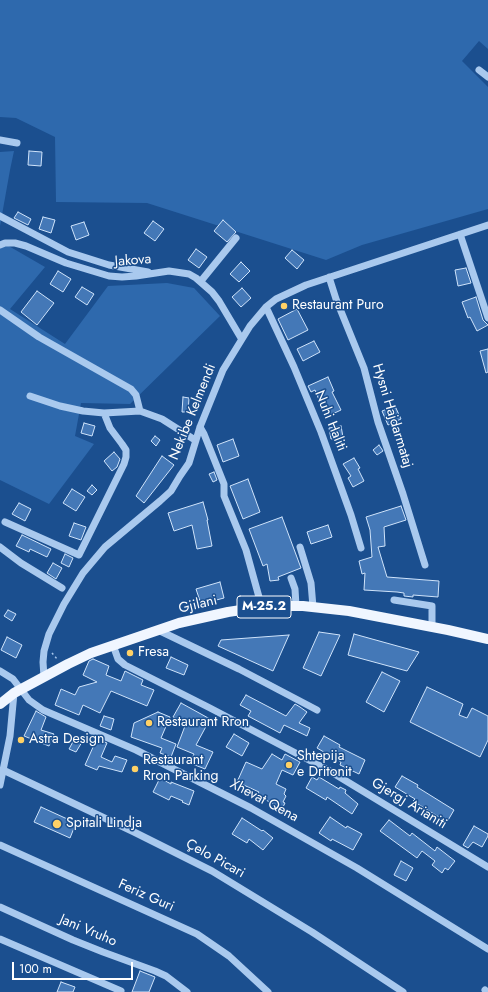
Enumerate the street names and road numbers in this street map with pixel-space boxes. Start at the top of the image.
street label: Jakova [114,251,152,271]
street label: Nekibe Kelmendi [166,361,220,463]
street label: Hysni Hajdarmataj [368,362,416,470]
street label: Nuhi Haliti [310,388,350,454]
street label: Gjilani [177,592,219,618]
road number: M-25.2 [237,596,291,618]
street label: Gjergj Arianiti [368,775,450,833]
street label: Xhevat Qena [227,776,301,826]
street label: Çelo Picari [182,836,248,882]
street label: Feriz Guri [115,876,177,916]
street label: Jani Vruho [57,911,119,951]

